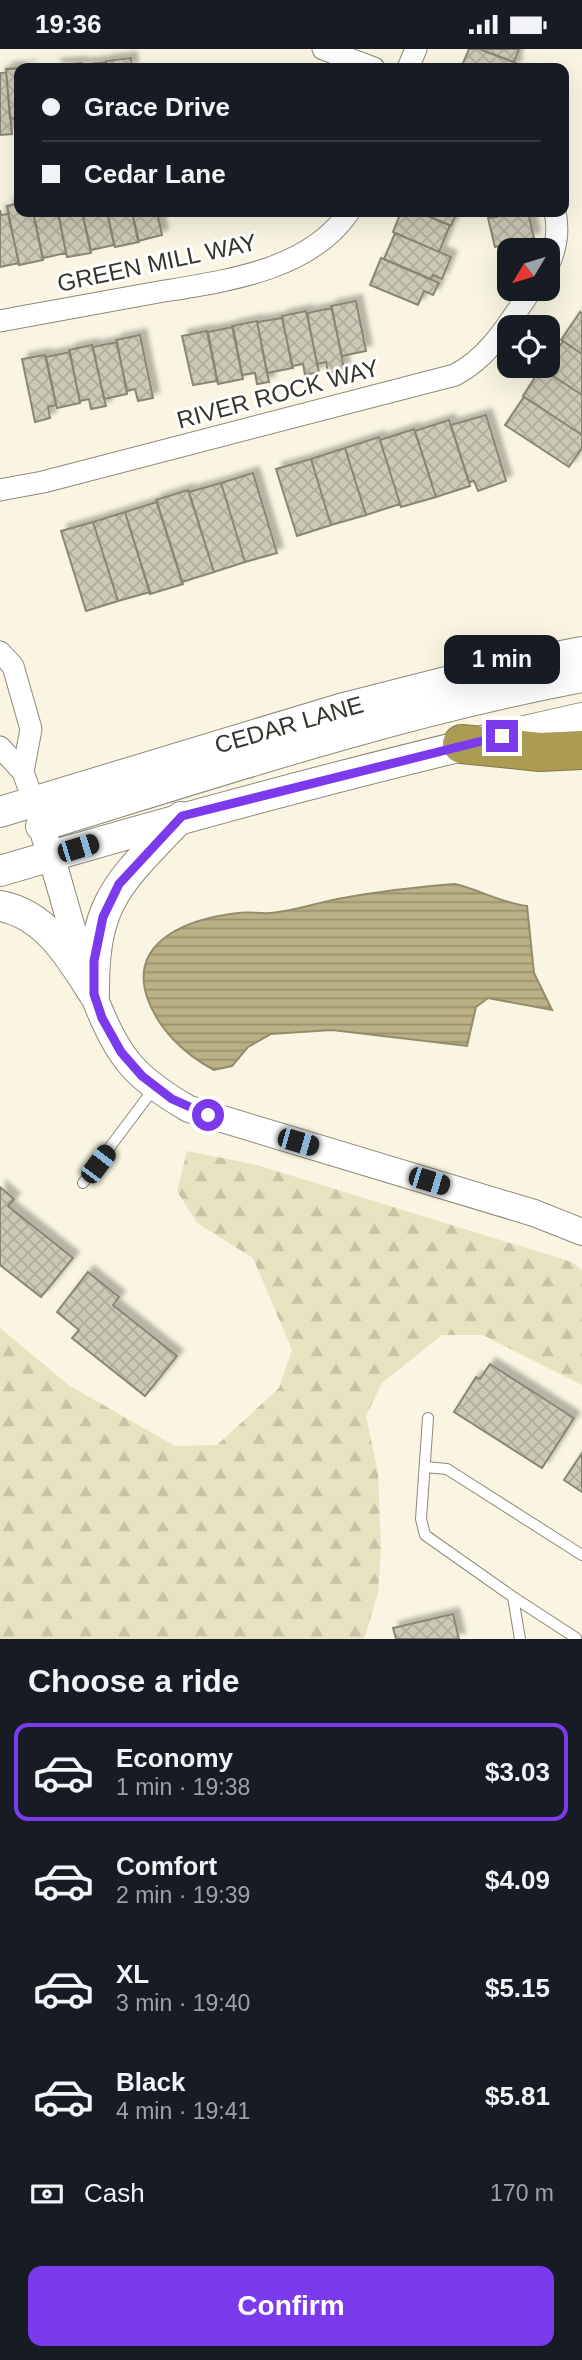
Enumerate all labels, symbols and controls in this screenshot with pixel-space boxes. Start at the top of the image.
text: 19:36 [35,9,102,39]
text: Grace Drive [84,92,230,122]
text: Cedar Lane [84,159,226,189]
street label: GREEN MILL WAY [55,228,259,297]
north arrow [497,238,560,301]
map controls [497,238,560,378]
button: locate [497,315,560,378]
street label: RIVER ROCK WAY [174,354,382,433]
callout: 1 min [444,635,560,683]
text: 1 min [472,646,532,672]
street label: CEDAR LANE [211,690,366,759]
route end [486,720,518,752]
car [55,832,102,864]
route start [192,1099,224,1131]
car [275,1126,322,1158]
car [77,1141,120,1187]
car [406,1165,453,1197]
text: Choose a ride [28,1663,240,1699]
icon: car [32,1741,95,1804]
text: Economy [116,1743,233,1773]
text: $3.03 [485,1757,550,1787]
text: 1 min · 19:38 [116,1774,250,1800]
icon: car [32,1849,95,1912]
text: Comfort [116,1851,217,1881]
text: $4.09 [485,1865,550,1895]
text: 2 min · 19:39 [116,1882,250,1908]
icon: car [32,1957,95,2020]
text: XL [116,1959,149,1989]
text: $5.15 [485,1973,550,2003]
text: 3 min · 19:40 [116,1990,250,2016]
icon: car [32,2065,95,2128]
text: Black [116,2067,185,2097]
text: $5.81 [485,2081,550,2111]
text: 4 min · 19:41 [116,2098,250,2124]
icon: cash [28,2175,66,2213]
text: Cash [84,2178,145,2208]
text: 170 m [490,2180,554,2206]
button: Confirm [28,2266,554,2346]

